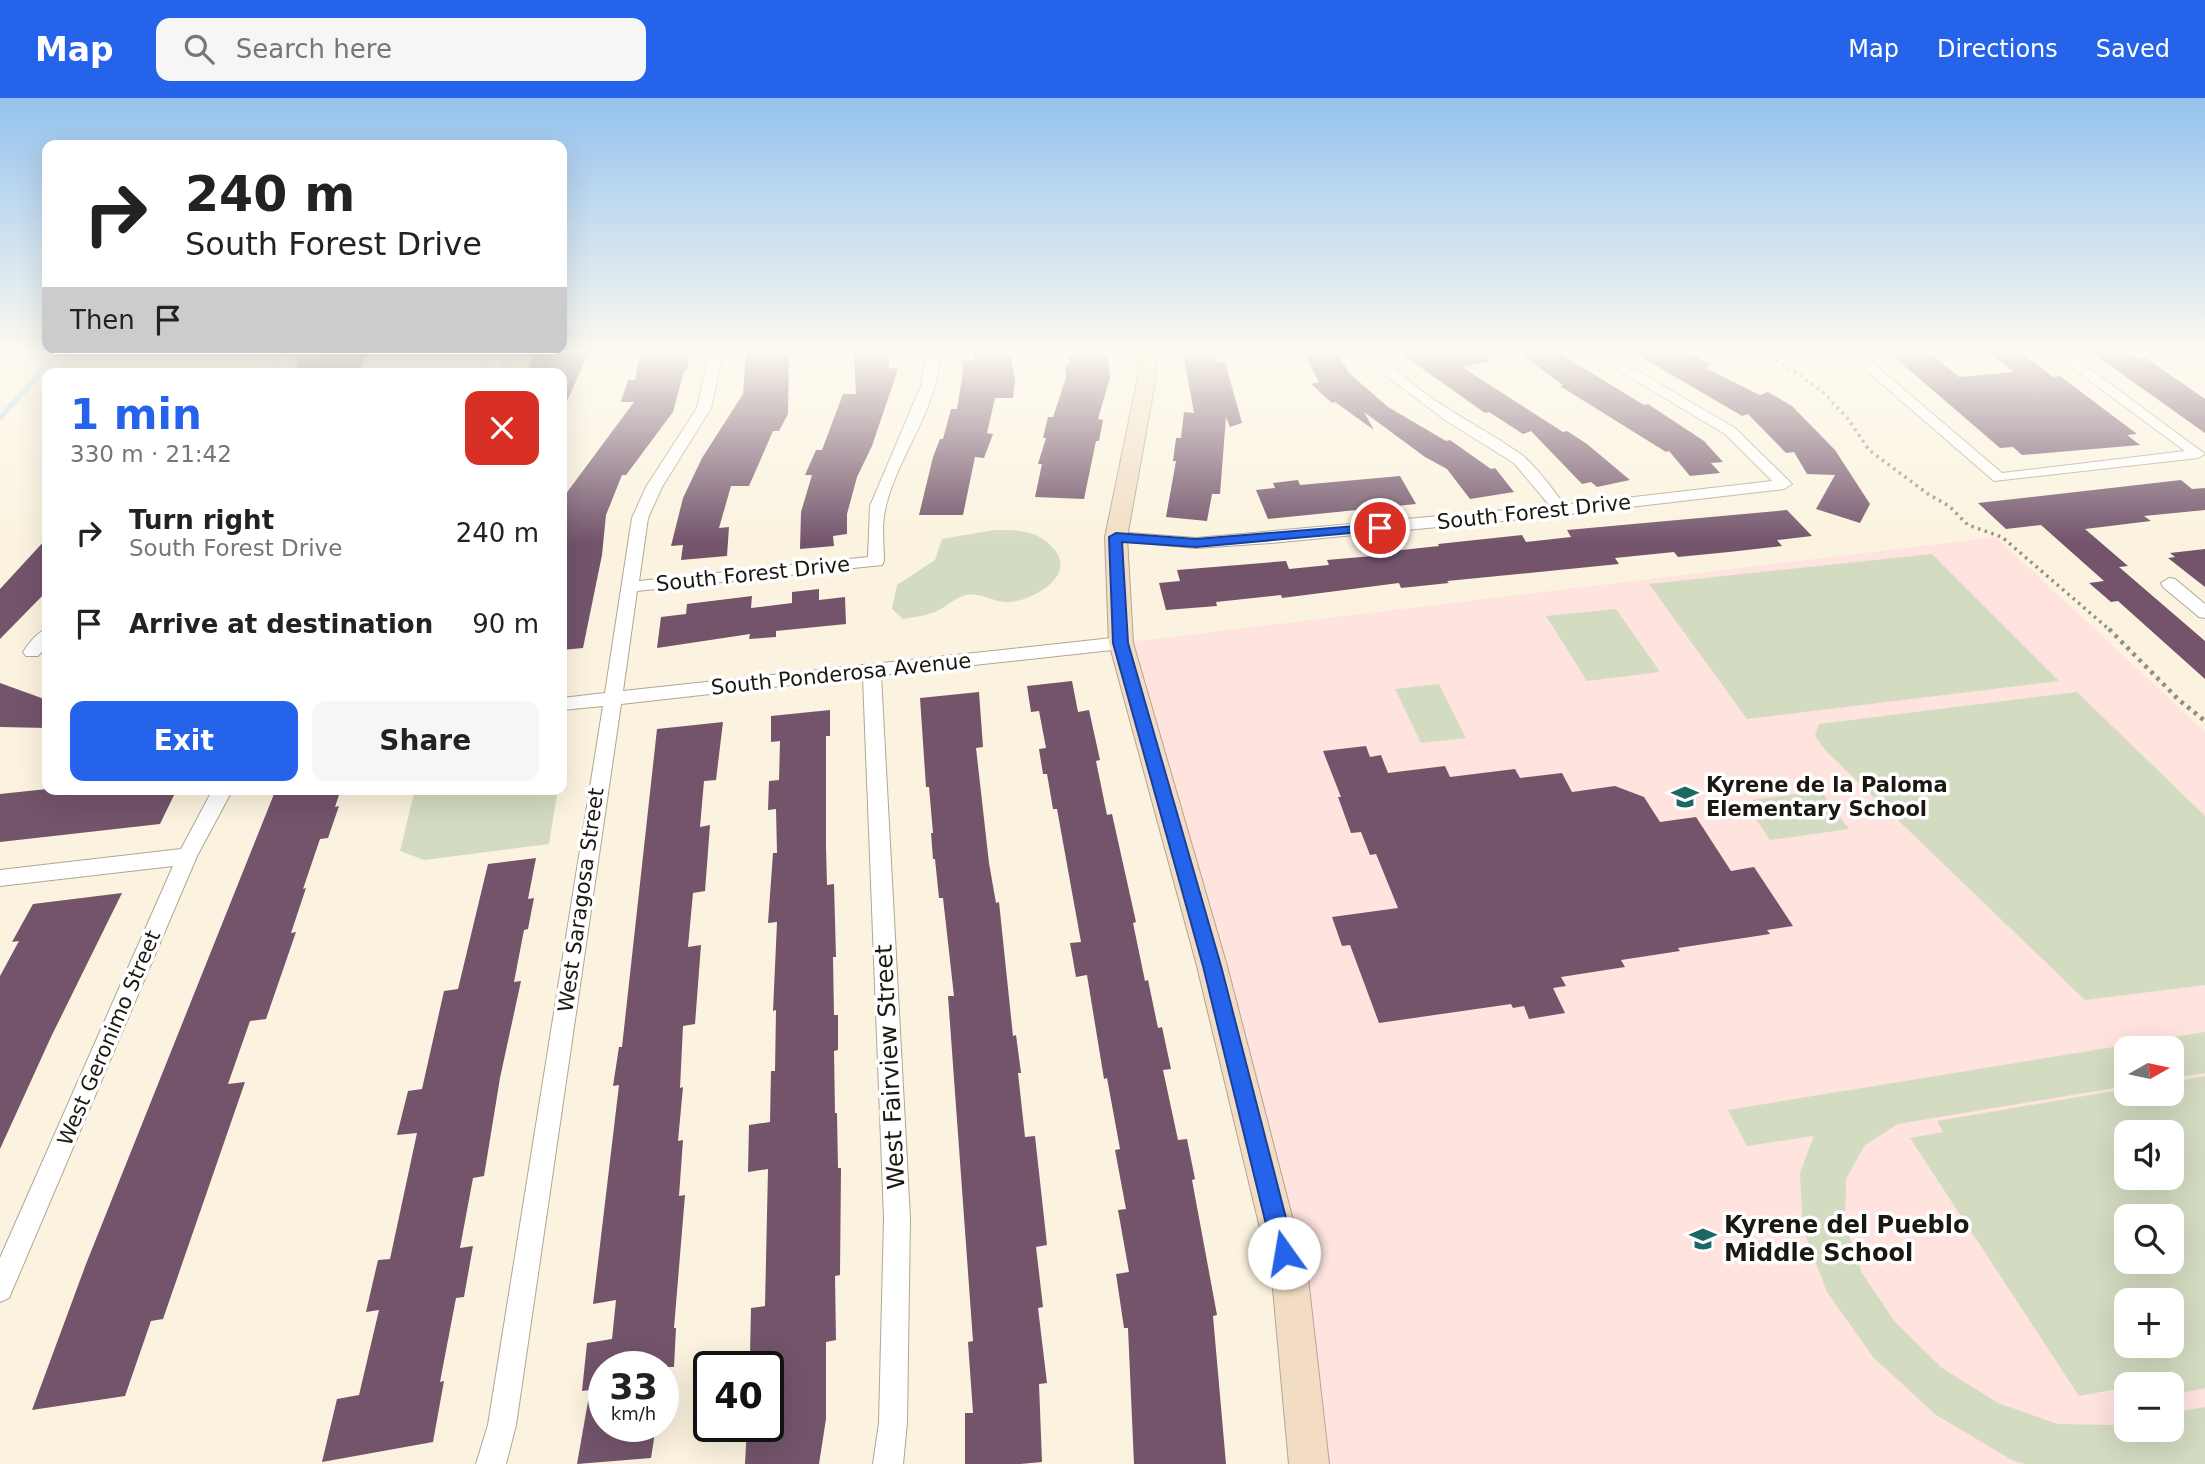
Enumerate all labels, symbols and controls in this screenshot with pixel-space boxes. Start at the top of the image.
search box [156,18,646,81]
text: Map [35,30,114,69]
icon: search [180,30,218,68]
text: Search here [236,34,392,64]
text: Map [1848,35,1899,63]
text: Directions [1937,35,2058,63]
text: Saved [2096,35,2170,63]
text: 240 m [185,166,355,223]
icon: right [70,168,161,259]
text: South Forest Drive [185,225,482,263]
icon: arrive [149,301,187,339]
text: Then [70,305,135,335]
text: 1 min [70,390,202,439]
button: close [465,391,539,465]
text: 330 m · 21:42 [70,441,232,467]
street label: South Forest Drive [1436,490,1632,534]
pin [1350,498,1410,558]
text: Turn right [129,505,274,535]
icon: arrive [1361,509,1399,547]
icon: right [70,514,108,552]
text: 240 m [456,518,539,548]
text: South Forest Drive [129,535,342,561]
street label: South Forest Drive [655,552,851,596]
icon: arrive [70,605,108,643]
text: Arrive at destination [129,609,433,639]
text: 90 m [472,609,539,639]
street label: South Ponderosa Avenue [710,648,972,700]
button: Exit [70,701,298,781]
button: Share [312,701,539,781]
place label: Kyrene de la Paloma Elementary School [1706,773,1948,821]
school or university icon: Kyrene de la Paloma Elementary School [1670,782,1700,812]
street label: West Saragosa Street [553,786,609,1014]
street label: West Geronimo Street [53,927,165,1149]
street label: West Fairview Street [870,944,910,1190]
north arrow [2114,1036,2184,1106]
map controls [2114,1036,2184,1442]
button: sound [2114,1120,2184,1190]
button: search [2114,1204,2184,1274]
place label: Kyrene del Pueblo Middle School [1724,1211,1969,1267]
position arrow [1247,1216,1321,1290]
school or university icon: Kyrene del Pueblo Middle School [1688,1224,1718,1254]
button: + [2114,1288,2184,1358]
speed limit sign: 40 [693,1351,784,1442]
text: 33 [609,1367,658,1407]
button: − [2114,1372,2184,1442]
text: km/h [611,1403,656,1424]

